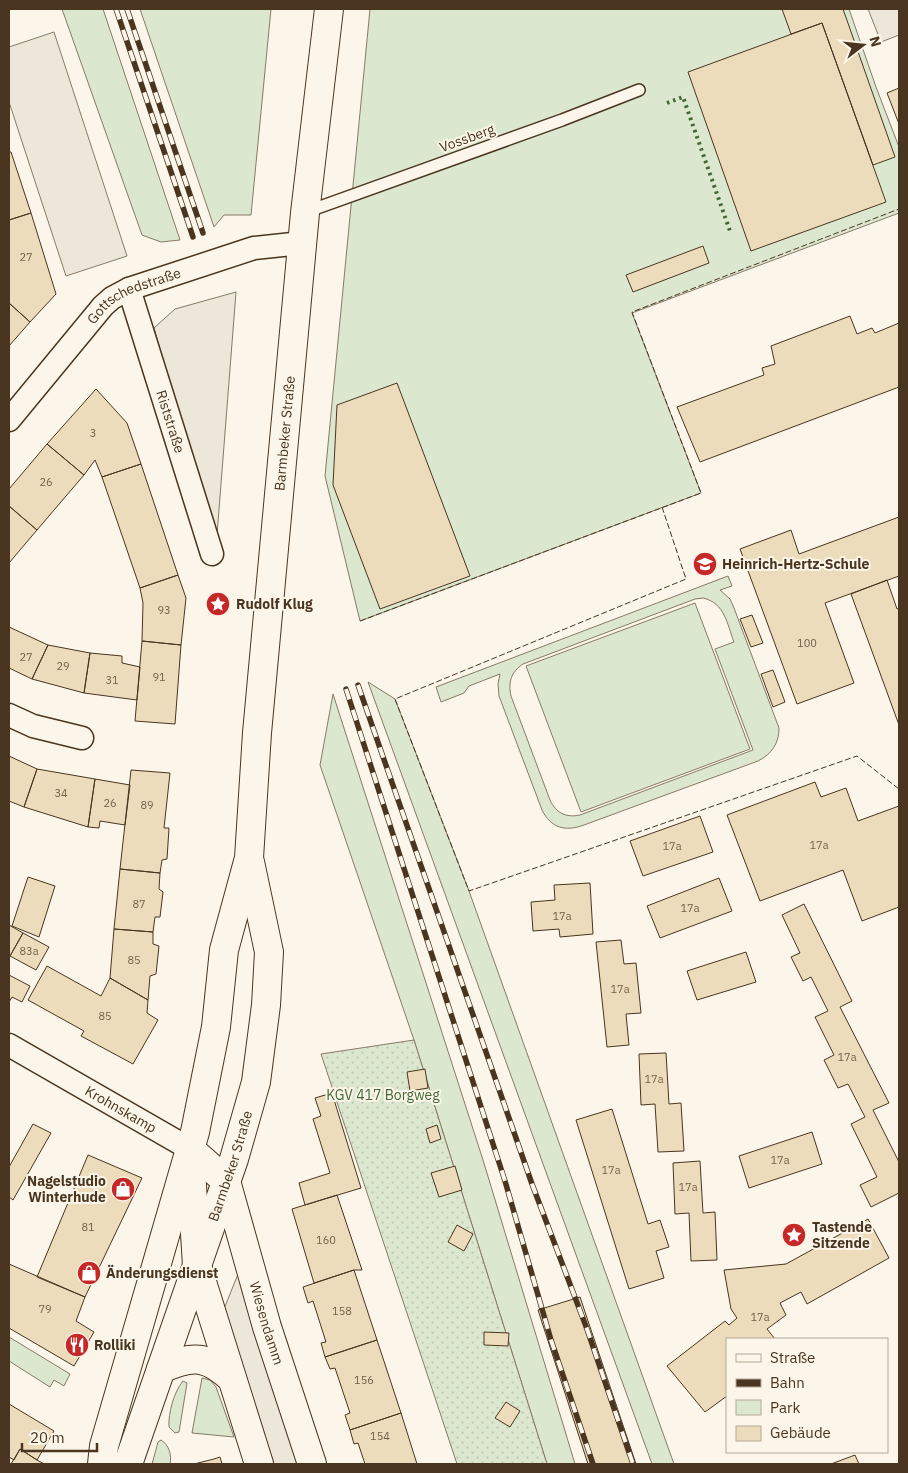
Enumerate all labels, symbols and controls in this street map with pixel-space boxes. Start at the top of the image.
north arrow [838,20,888,70]
text: N [865,34,886,49]
street label: Vossberg [437,120,498,156]
house number: 27 [19,250,33,264]
street label: Gottschedstraße [83,264,183,328]
street label: Barmbeker Straße [270,375,299,492]
street label: Riststraße [152,388,189,456]
house number: 3 [90,426,96,440]
house number: 26 [39,475,53,489]
school or university icon: Heinrich-Hertz-Schule [692,551,718,577]
place label: Heinrich-Hertz-Schule [722,555,870,573]
place icon: Rudolf Klug [205,591,231,617]
place label: Rudolf Klug [236,595,313,613]
house number: 93 [157,603,171,617]
house number: 100 [797,636,817,650]
house number: 27 [19,650,33,664]
house number: 29 [56,659,70,673]
house number: 91 [152,670,166,684]
house number: 31 [105,673,119,687]
house number: 34 [54,786,68,800]
house number: 26 [103,796,117,810]
house number: 89 [140,798,154,812]
house number: 17a [809,838,829,852]
house number: 17a [662,839,682,853]
house number: 87 [132,897,146,911]
house number: 17a [680,901,700,915]
house number: 17a [552,909,572,923]
house number: 83a [19,944,39,958]
house number: 85 [127,953,141,967]
house number: 17a [610,982,630,996]
house number: 85 [98,1009,112,1023]
house number: 17a [837,1050,857,1064]
house number: 17a [644,1072,664,1086]
street label: Krohnskamp [82,1082,160,1137]
park label: KGV 417 Borgweg [326,1086,440,1104]
street label: Barmbeker Straße [204,1108,256,1224]
house number: 17a [770,1153,790,1167]
house number: 17a [601,1163,621,1177]
place label: Nagelstudio Winterhude [27,1172,106,1206]
shop icon: Nagelstudio Winterhude [110,1176,136,1202]
house number: 17a [678,1180,698,1194]
place label: Tastende Sitzende [812,1218,872,1252]
house number: 81 [81,1220,95,1234]
place icon: Tastende Sitzende [781,1222,807,1248]
house number: 160 [316,1233,336,1247]
shop icon: Änderungsdienst [76,1260,102,1286]
place label: Änderungsdienst [106,1264,218,1282]
street label: Wiesendamm [246,1279,288,1367]
house number: 79 [38,1302,52,1316]
house number: 158 [332,1304,352,1318]
house number: 17a [750,1310,770,1324]
restaurant icon: Rolliki [64,1332,90,1358]
place label: Rolliki [94,1336,136,1354]
legend [726,1338,888,1453]
text: Straße [770,1348,815,1367]
house number: 156 [354,1373,374,1387]
text: Bahn [770,1373,805,1392]
text: Park [770,1398,800,1417]
scale bar [22,1420,98,1452]
text: Gebäude [770,1423,831,1442]
text: 20 m [30,1428,65,1447]
house number: 154 [370,1429,390,1443]

